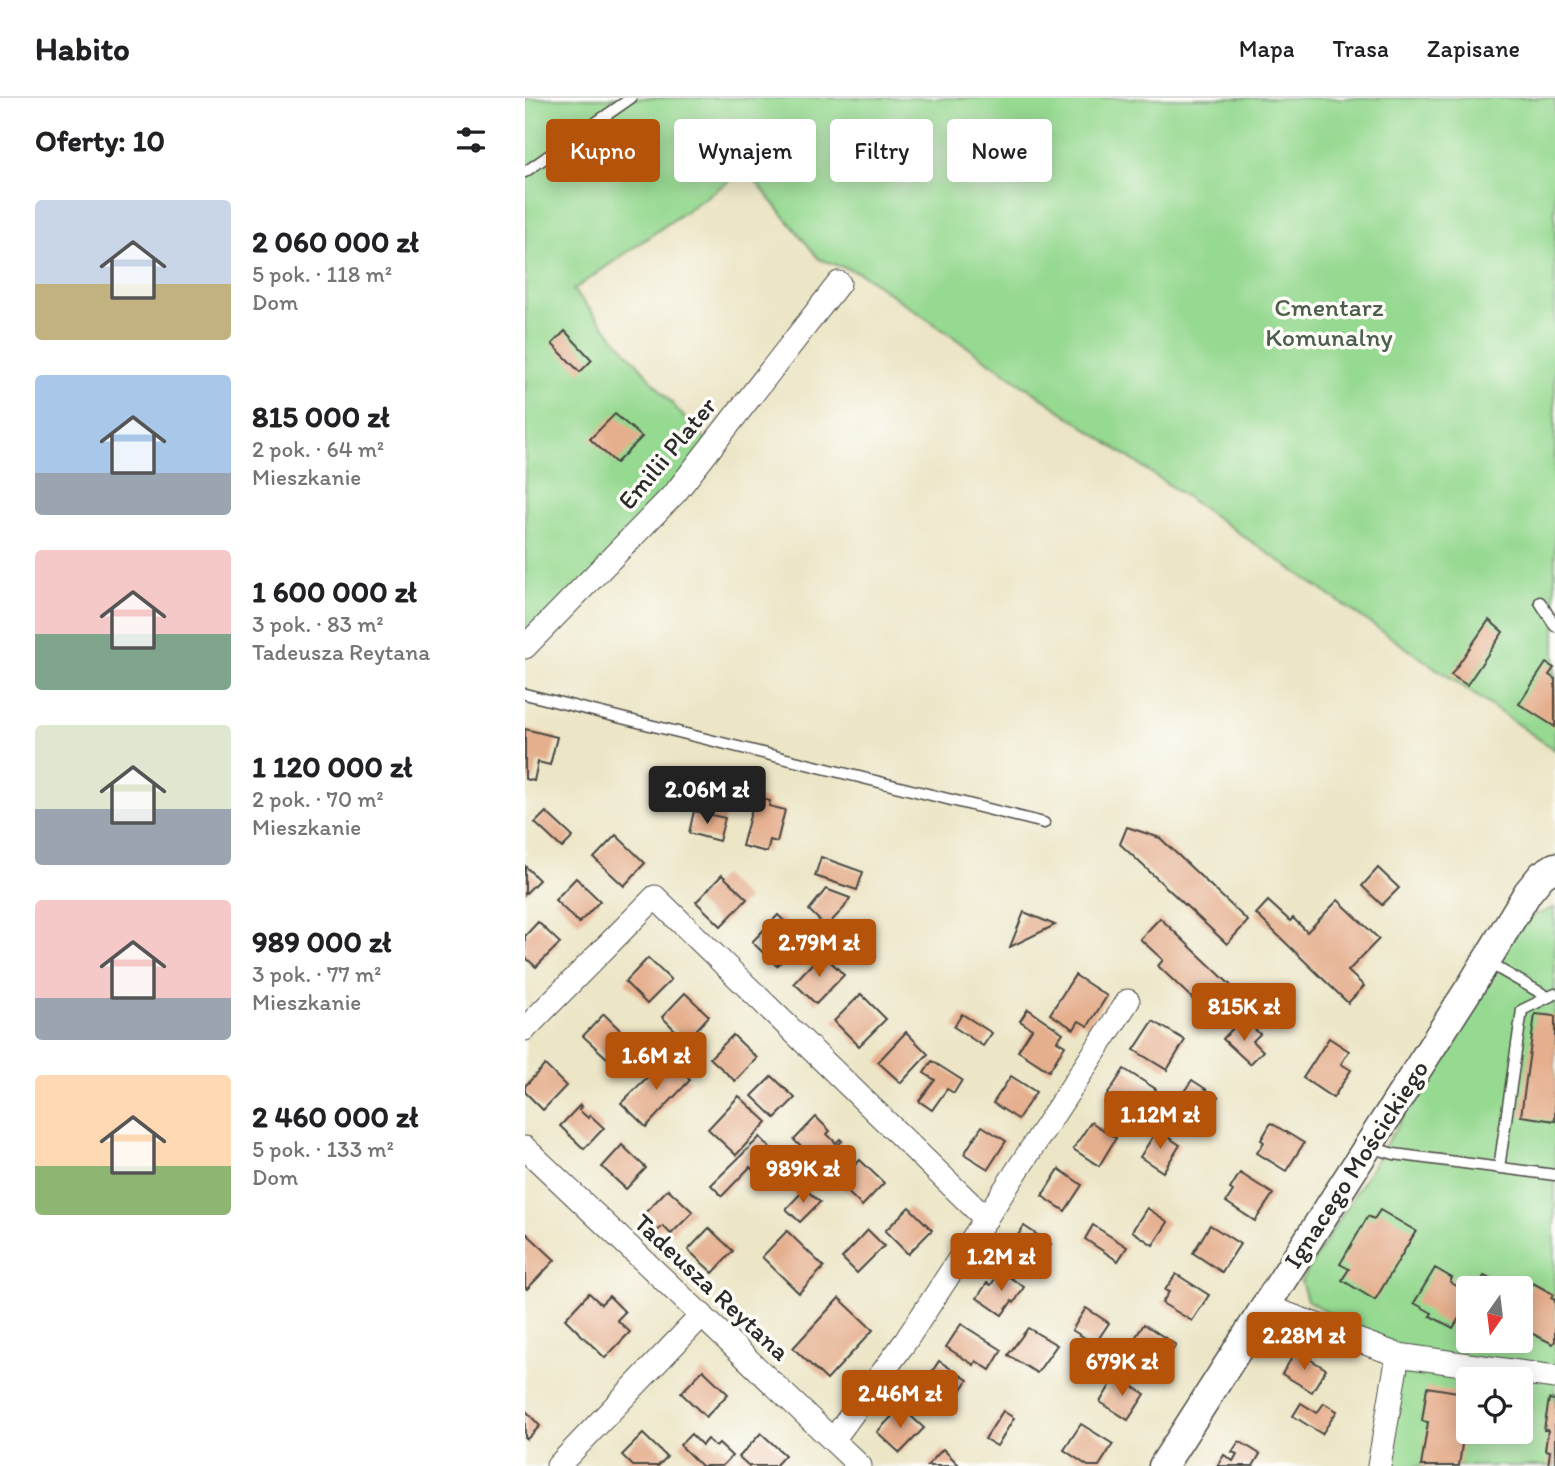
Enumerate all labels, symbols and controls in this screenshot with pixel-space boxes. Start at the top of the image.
text: Habito [35,29,130,68]
text: Mapa [1239,34,1295,63]
text: Trasa [1333,34,1389,63]
text: Zapisane [1427,34,1520,63]
chip: Kupno [546,119,660,182]
chip: Wynajem [674,119,816,182]
chip: Filtry [830,119,933,182]
chip: Nowe [947,119,1052,182]
icon: filters [452,121,490,159]
text: Oferty: 10 [35,122,165,159]
text: 2 060 000 zł [252,223,419,260]
icon: home [91,228,175,312]
text: 5 pok. · 118 m² [252,260,392,288]
text: Dom [252,288,298,316]
park label: Cmentarz Komunalny [1265,291,1393,353]
street label: Emilii Plater [611,390,723,516]
text: 815 000 zł [252,398,390,435]
icon: home [91,403,175,487]
text: 2 pok. · 64 m² [252,435,384,463]
text: Mieszkanie [252,463,361,491]
text: 1 600 000 zł [252,573,417,610]
icon: home [91,578,175,662]
text: 3 pok. · 83 m² [252,610,384,638]
text: Tadeusza Reytana [252,638,430,666]
text: 1 120 000 zł [252,748,412,785]
icon: home [91,753,175,837]
pin: 2.06M zł [635,766,779,826]
text: 2.06M zł [665,775,749,803]
text: 2 pok. · 70 m² [252,785,384,813]
text: Mieszkanie [252,813,361,841]
pin: 2.79M zł [747,920,891,979]
text: 989 000 zł [252,923,391,960]
icon: home [91,928,175,1012]
text: 2.79M zł [778,928,860,956]
text: 3 pok. · 77 m² [252,960,381,988]
pin: 815K zł [1179,984,1309,1043]
text: Mieszkanie [252,988,361,1016]
text: 815K zł [1208,992,1280,1020]
pin: 1.6M zł [591,1032,721,1092]
text: 1.6M zł [621,1041,691,1069]
street label: Ignacego Mościckiego [1277,1054,1435,1274]
pin: 1.12M zł [1088,1091,1232,1151]
text: 2 460 000 zł [252,1098,418,1135]
text: 1.12M zł [1120,1100,1200,1128]
icon: home [91,1103,175,1187]
text: 5 pok. · 133 m² [252,1135,394,1163]
pin: 989K zł [738,1146,868,1205]
text: 989K zł [766,1154,840,1182]
text: Dom [252,1163,298,1191]
street label: Tadeusza Reytana [627,1207,797,1368]
pin: 1.2M zł [936,1234,1066,1293]
text: 1.2M zł [967,1242,1035,1270]
north arrow [1456,1276,1533,1353]
map controls [1456,1276,1533,1444]
pin: 2.28M zł [1232,1312,1376,1372]
text: 2.28M zł [1263,1321,1345,1349]
pin: 679K zł [1057,1338,1187,1398]
text: 679K zł [1086,1347,1158,1375]
button: locate [1456,1367,1533,1444]
pin: 2.46M zł [828,1370,972,1430]
text: 2.46M zł [858,1379,942,1407]

